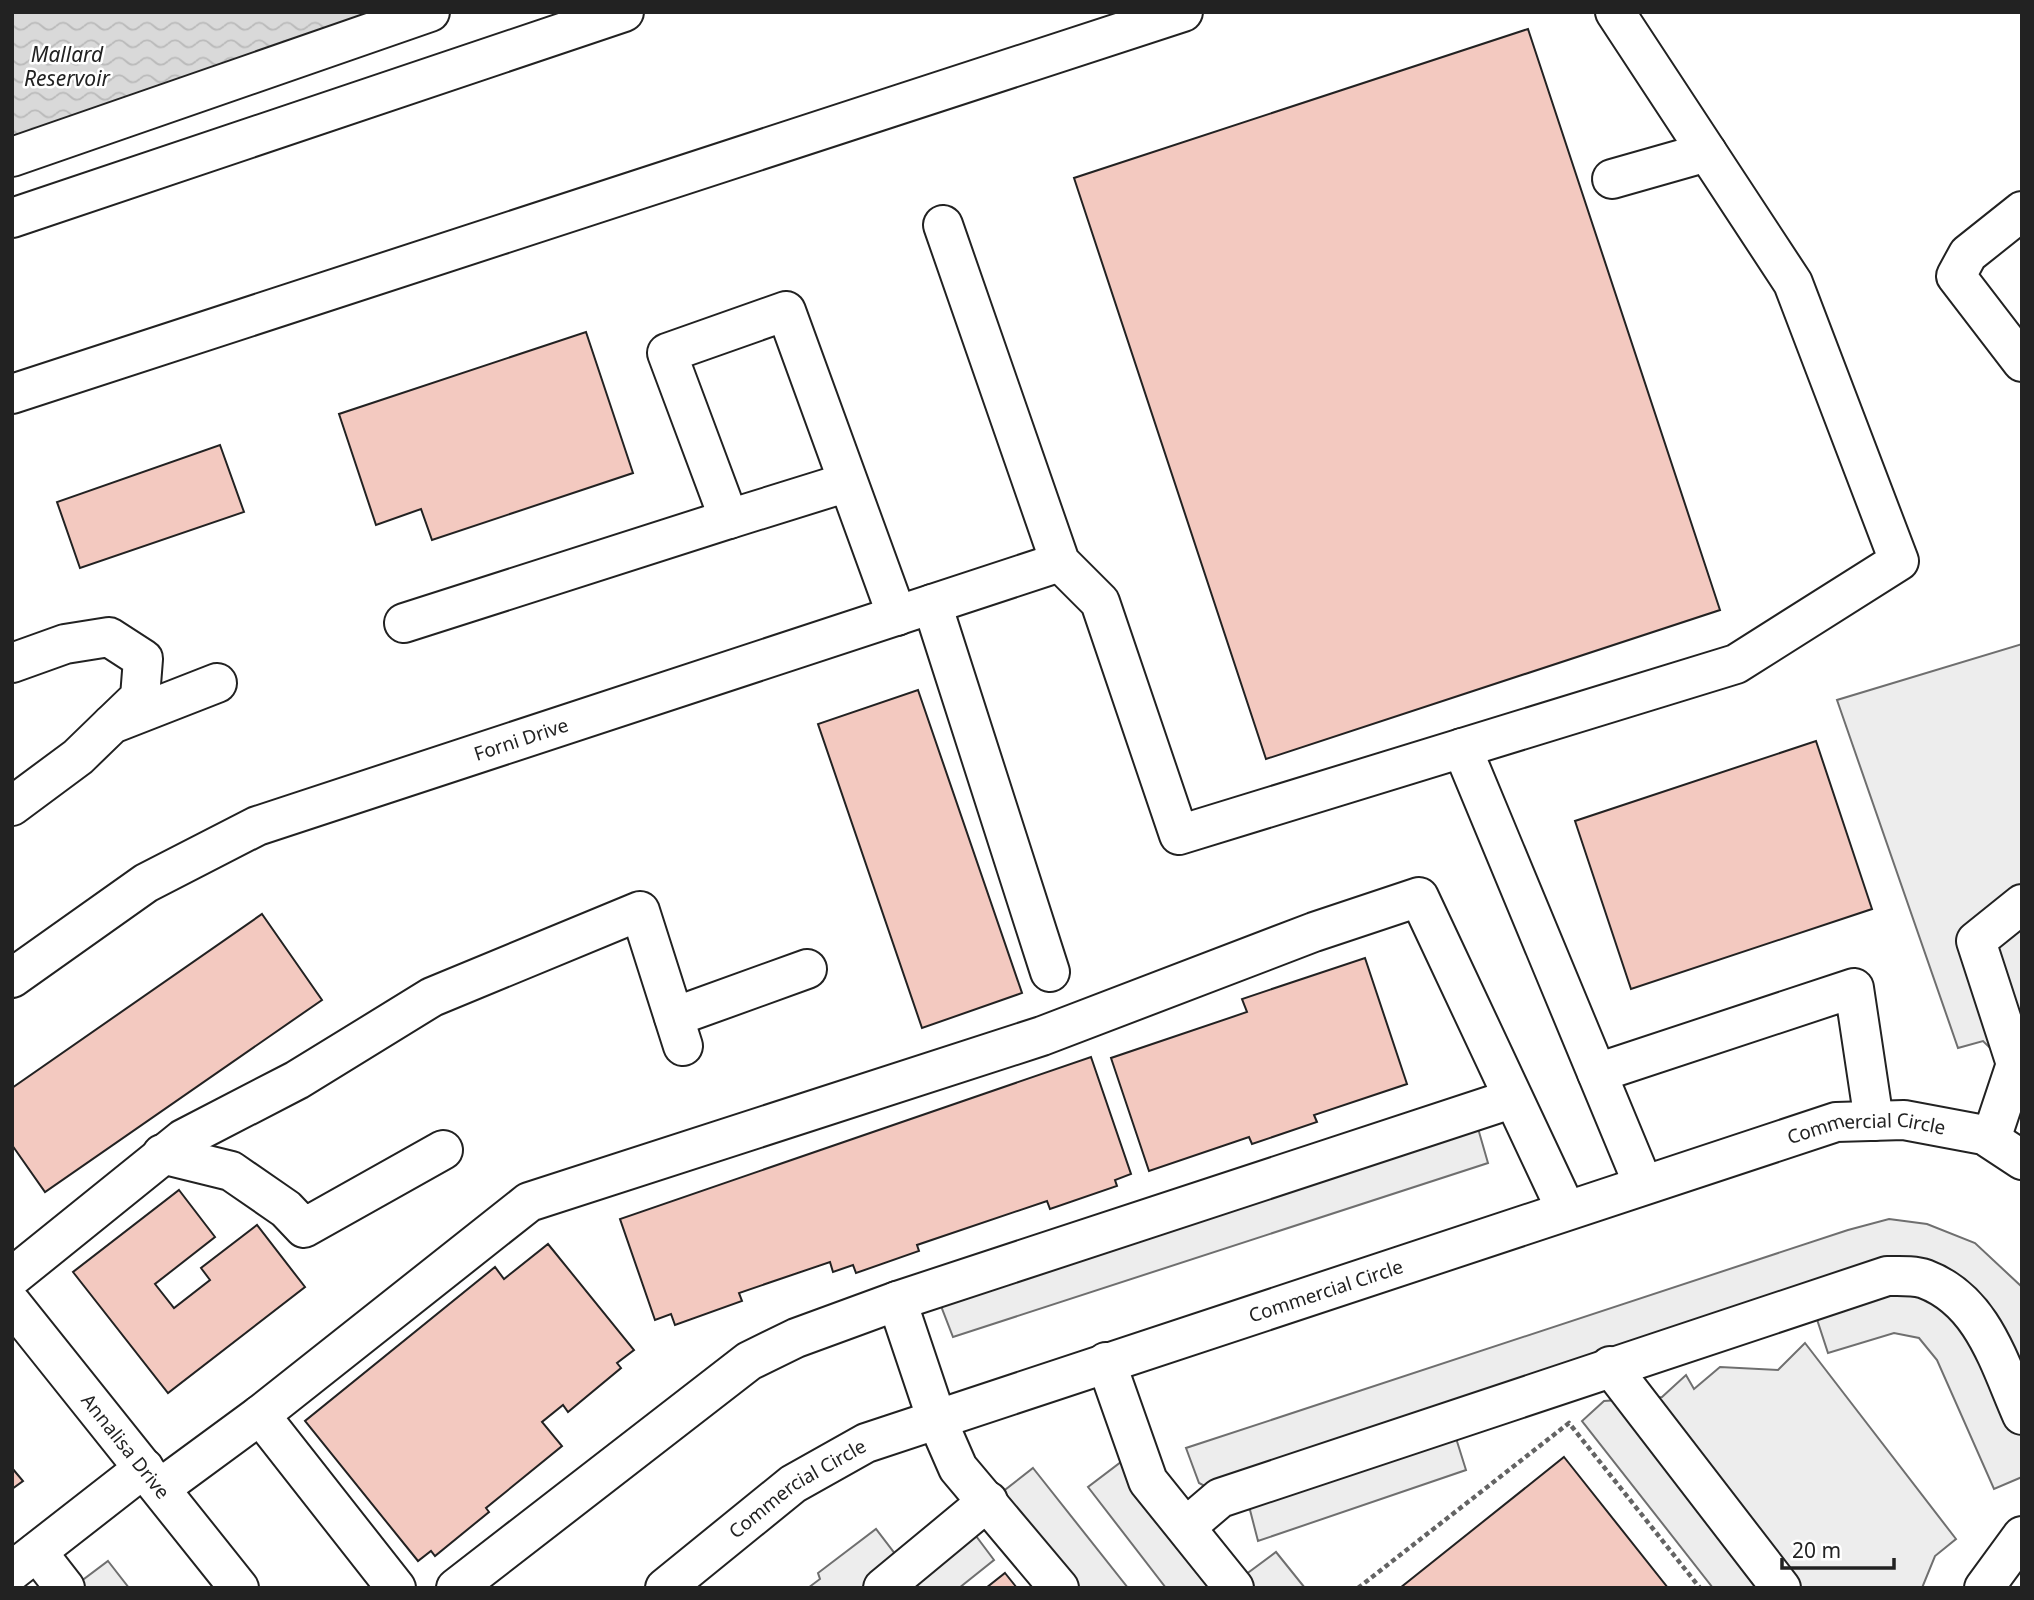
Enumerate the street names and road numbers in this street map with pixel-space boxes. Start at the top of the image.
street label: Forni Drive [471,712,572,767]
street label: Commercial Circle [1784,1107,1948,1150]
street label: Commercial Circle [1245,1253,1406,1328]
street label: Annalisa Drive [76,1388,176,1504]
street label: Commercial Circle [723,1433,870,1544]

